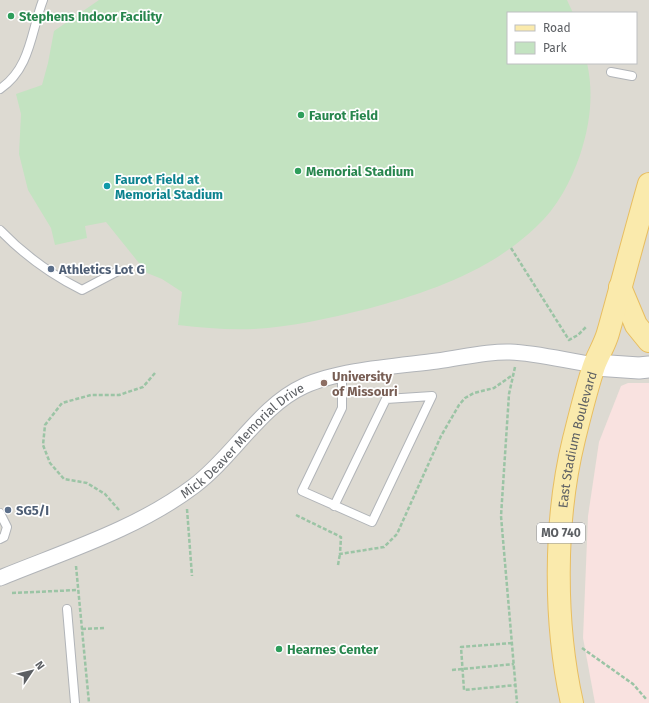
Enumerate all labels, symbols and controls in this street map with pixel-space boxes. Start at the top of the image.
place label: Stephens Indoor Facility [19,9,162,24]
marker: Stephens Indoor Facility [6,11,16,21]
legend [507,12,637,64]
text: Road [543,21,571,35]
text: Park [543,41,567,55]
place label: Faurot Field [309,108,378,123]
marker: Faurot Field [296,110,306,120]
place label: Memorial Stadium [306,164,414,179]
marker: Memorial Stadium [293,166,303,176]
place label: Faurot Field at Memorial Stadium [115,172,223,202]
marker: Faurot Field at Memorial Stadium [102,181,112,191]
place label: Athletics Lot G [58,262,145,277]
marker: Athletics Lot G [46,264,56,274]
place label: University of Missouri [332,369,398,399]
street label: East Stadium Boulevard [555,369,600,509]
marker: University of Missouri [319,378,329,388]
street label: Mick Deaver Memorial Drive [178,380,307,501]
place label: SG5/I [16,503,49,518]
marker: SG5/I [3,505,13,515]
road number: MO 740 [537,523,585,543]
place label: Hearnes Center [287,642,379,657]
marker: Hearnes Center [274,644,284,654]
north arrow [12,651,52,691]
text: N [32,659,47,672]

